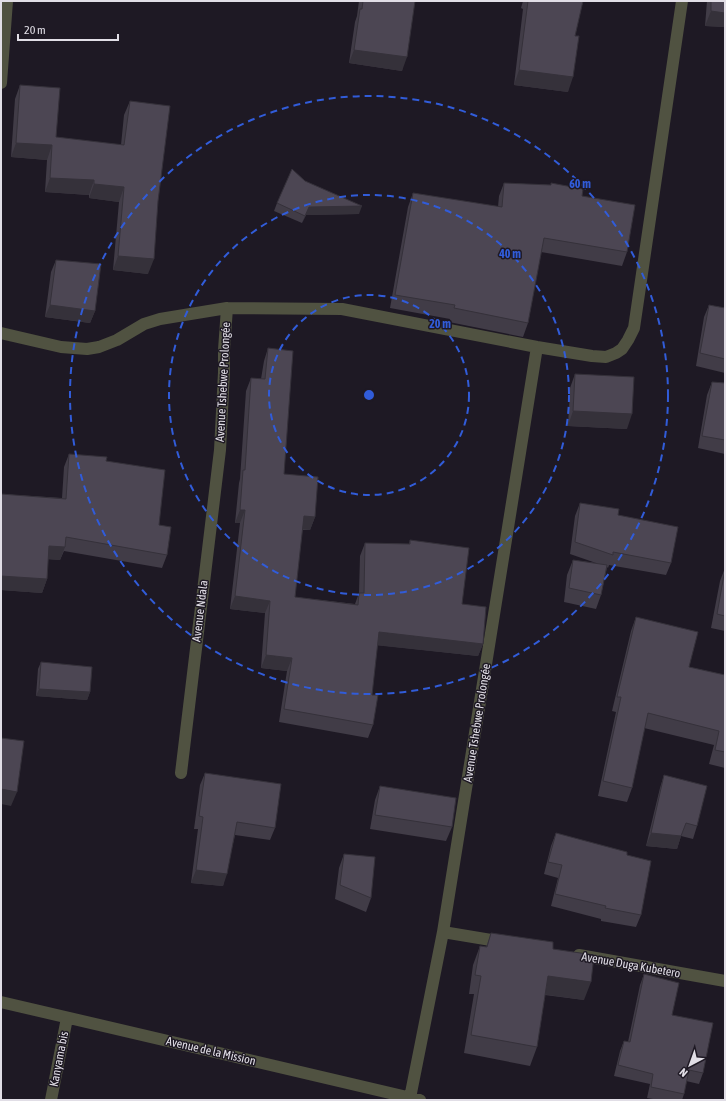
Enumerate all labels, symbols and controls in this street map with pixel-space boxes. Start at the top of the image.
scale bar [18,16,118,42]
text: 20 m [24,23,46,37]
text: 60 m [569,177,591,191]
text: 40 m [498,247,521,261]
text: 20 m [429,317,451,331]
street label: Avenue Tshebwe Prolongée [213,322,233,442]
centre of rings [362,388,376,402]
street label: Avenue Ndala [189,579,211,643]
street label: Avenue Tshebwe Prolongée [461,663,493,783]
street label: Avenue Duga Kubetero [580,949,682,981]
street label: Kanyama bis [47,1030,71,1088]
street label: Avenue de la Mission [165,1034,257,1068]
north arrow [670,1045,710,1085]
text: N [677,1066,690,1079]

